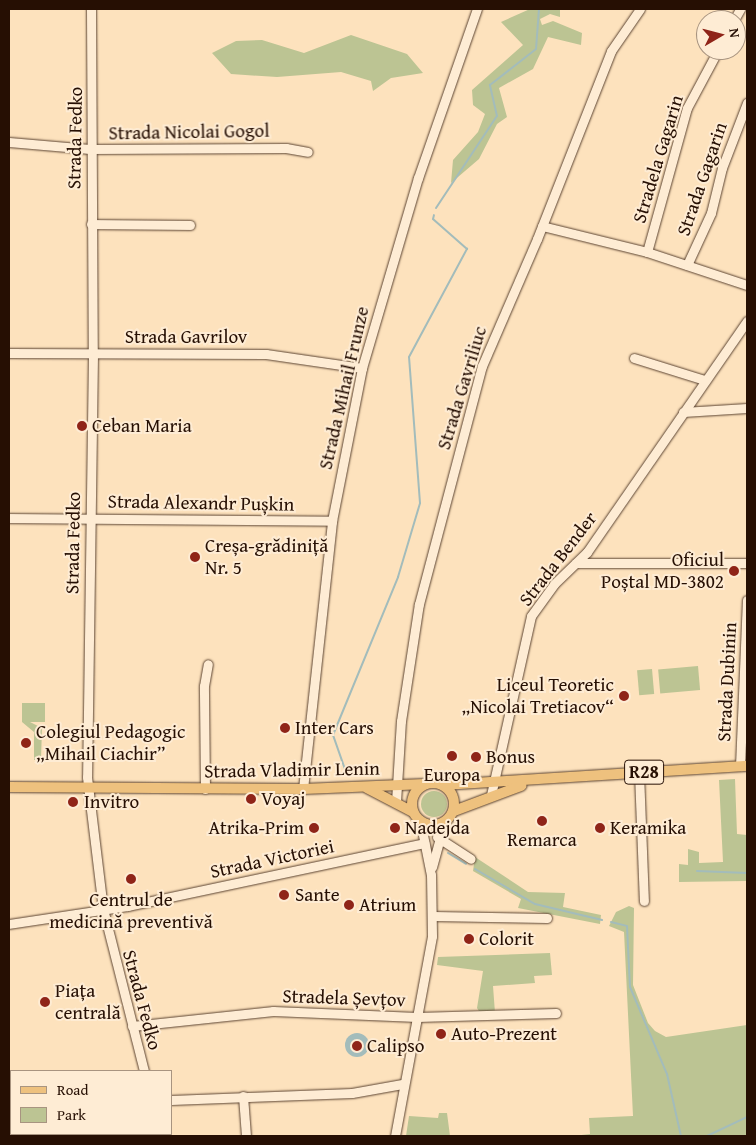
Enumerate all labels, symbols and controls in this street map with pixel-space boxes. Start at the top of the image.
north arrow [696,10,746,60]
text: N [724,27,745,39]
street label: Strada Fedko [63,87,87,189]
street label: Stradela Gagarin [628,92,688,226]
street label: Strada Nicolai Gogol [108,119,270,145]
street label: Strada Gagarin [672,119,732,239]
street label: Strada Mihail Frunze [314,304,374,472]
street label: Strada Gavriliuc [432,324,492,452]
street label: Strada Gavrilov [125,326,247,348]
place label: Ceban Maria [92,415,192,437]
marker: Ceban Maria [76,420,88,432]
street label: Strada Alexandr Pușkin [108,490,294,516]
street label: Strada Fedko [61,492,85,594]
street label: Strada Bender [514,507,602,611]
place label: Creșa-grădiniță Nr. 5 [205,535,328,579]
place label: Oficiul Poștal MD-3802 [601,549,724,593]
marker: Creșa-grădiniță Nr. 5 [189,551,201,563]
marker: Oficiul Poștal MD-3802 [728,565,740,577]
street label: Strada Dubinin [712,622,742,742]
place label: Liceul Teoretic „Nicolai Tretiacov“ [461,674,614,718]
marker: Liceul Teoretic „Nicolai Tretiacov“ [618,690,630,702]
place label: Inter Cars [295,717,374,739]
place label: Colegiul Pedagogic „Mihail Ciachir” [36,721,185,765]
marker: Inter Cars [279,722,291,734]
marker: Colegiul Pedagogic „Mihail Ciachir” [20,737,32,749]
place label: Bonus [486,746,535,768]
marker: Europa [446,750,458,762]
marker: Bonus [470,751,482,763]
road number: R28 [624,756,664,788]
street label: Strada Vladimir Lenin [204,757,380,783]
place label: Europa [424,764,480,786]
place label: Voyaj [261,788,305,810]
place label: Invitro [84,791,139,813]
marker: Voyaj [245,793,257,805]
marker: Invitro [66,795,80,809]
marker: Remarca [536,815,548,827]
place label: Atrika-Prim [209,817,304,839]
place label: Nadejda [405,817,470,839]
place label: Keramika [610,817,686,839]
marker: Atrika-Prim [308,822,320,834]
marker: Nadejda [389,822,401,834]
marker: Keramika [594,822,606,834]
place label: Remarca [507,829,577,851]
street label: Strada Victoriei [208,835,336,883]
marker: Centrul de medicină preventivă [124,872,138,886]
place label: Sante [295,884,340,906]
marker: Sante [277,888,291,902]
place label: Centrul de medicină preventivă [49,889,213,933]
place label: Atrium [359,894,416,916]
marker: Atrium [343,899,355,911]
place label: Colorit [479,928,534,950]
marker: Colorit [463,933,475,945]
street label: Strada Fedko [118,948,166,1052]
place label: Piața centrală [55,980,121,1024]
street label: Stradela Șevțov [282,984,406,1012]
marker: Piața centrală [39,996,51,1008]
place label: Auto-Prezent [451,1023,557,1045]
marker: Auto-Prezent [435,1028,447,1040]
place label: Calipso [367,1035,424,1057]
marker: Calipso [351,1040,363,1052]
legend [10,1070,172,1135]
text: Road [57,1079,88,1100]
text: Park [57,1104,86,1125]

